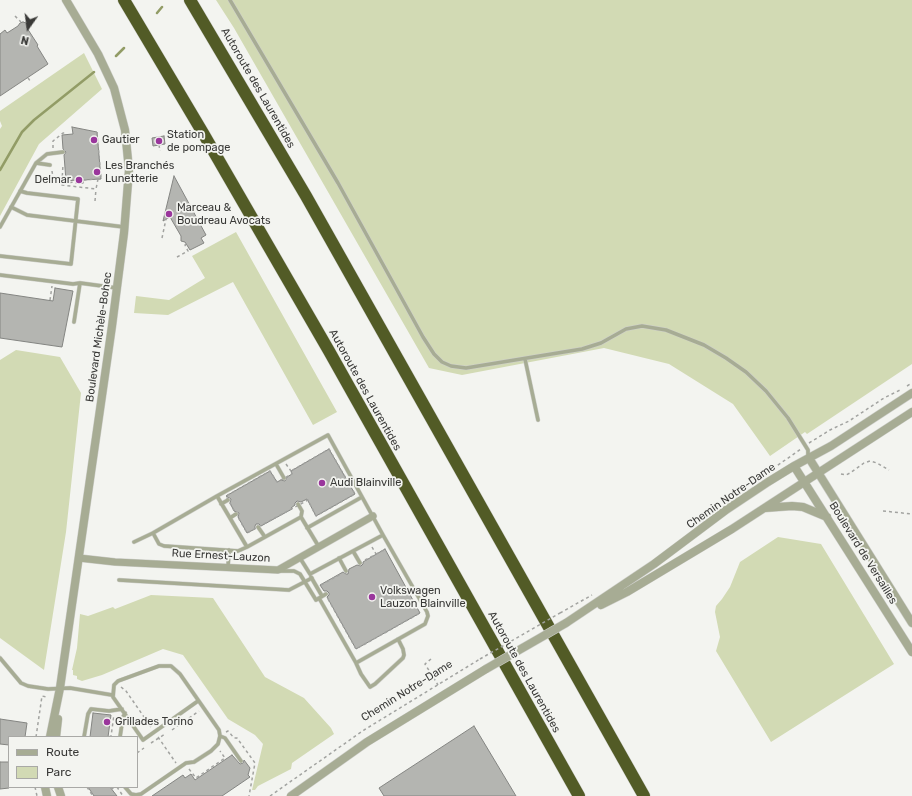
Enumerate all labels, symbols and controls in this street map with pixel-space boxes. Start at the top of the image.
north arrow [8,8,48,48]
street label: Autoroute des Laurentides [218,26,298,150]
text: N [20,33,30,47]
place label: Station de pompage [167,128,230,154]
place label: Gautier [102,133,139,147]
marker: Gautier [89,135,99,145]
marker: Station de pompage [154,136,164,146]
place label: Les Branchés Lunetterie [105,159,174,185]
marker: Les Branchés Lunetterie [92,167,102,177]
place label: Delmar [35,173,71,187]
marker: Delmar [74,175,84,185]
place label: Marceau & Boudreau Avocats [177,201,271,227]
marker: Marceau & Boudreau Avocats [164,209,174,219]
street label: Boulevard Michèle-Bohec [83,271,115,403]
street label: Autoroute des Laurentides [326,327,404,453]
street label: Chemin Notre-Dame [684,460,778,532]
place label: Audi Blainville [330,476,401,490]
marker: Audi Blainville [317,478,327,488]
street label: Boulevard de Versailles [826,499,900,607]
street label: Rue Ernest-Lauzon [171,547,271,565]
place label: Volkswagen Lauzon Blainville [380,584,466,610]
marker: Volkswagen Lauzon Blainville [367,592,377,602]
street label: Autoroute des Laurentides [485,609,563,735]
street label: Chemin Notre-Dame [359,658,455,724]
place label: Grillades Torino [115,715,193,729]
marker: Grillades Torino [102,717,112,727]
legend [8,736,138,788]
text: Route [46,745,79,759]
text: Parc [46,765,71,779]

